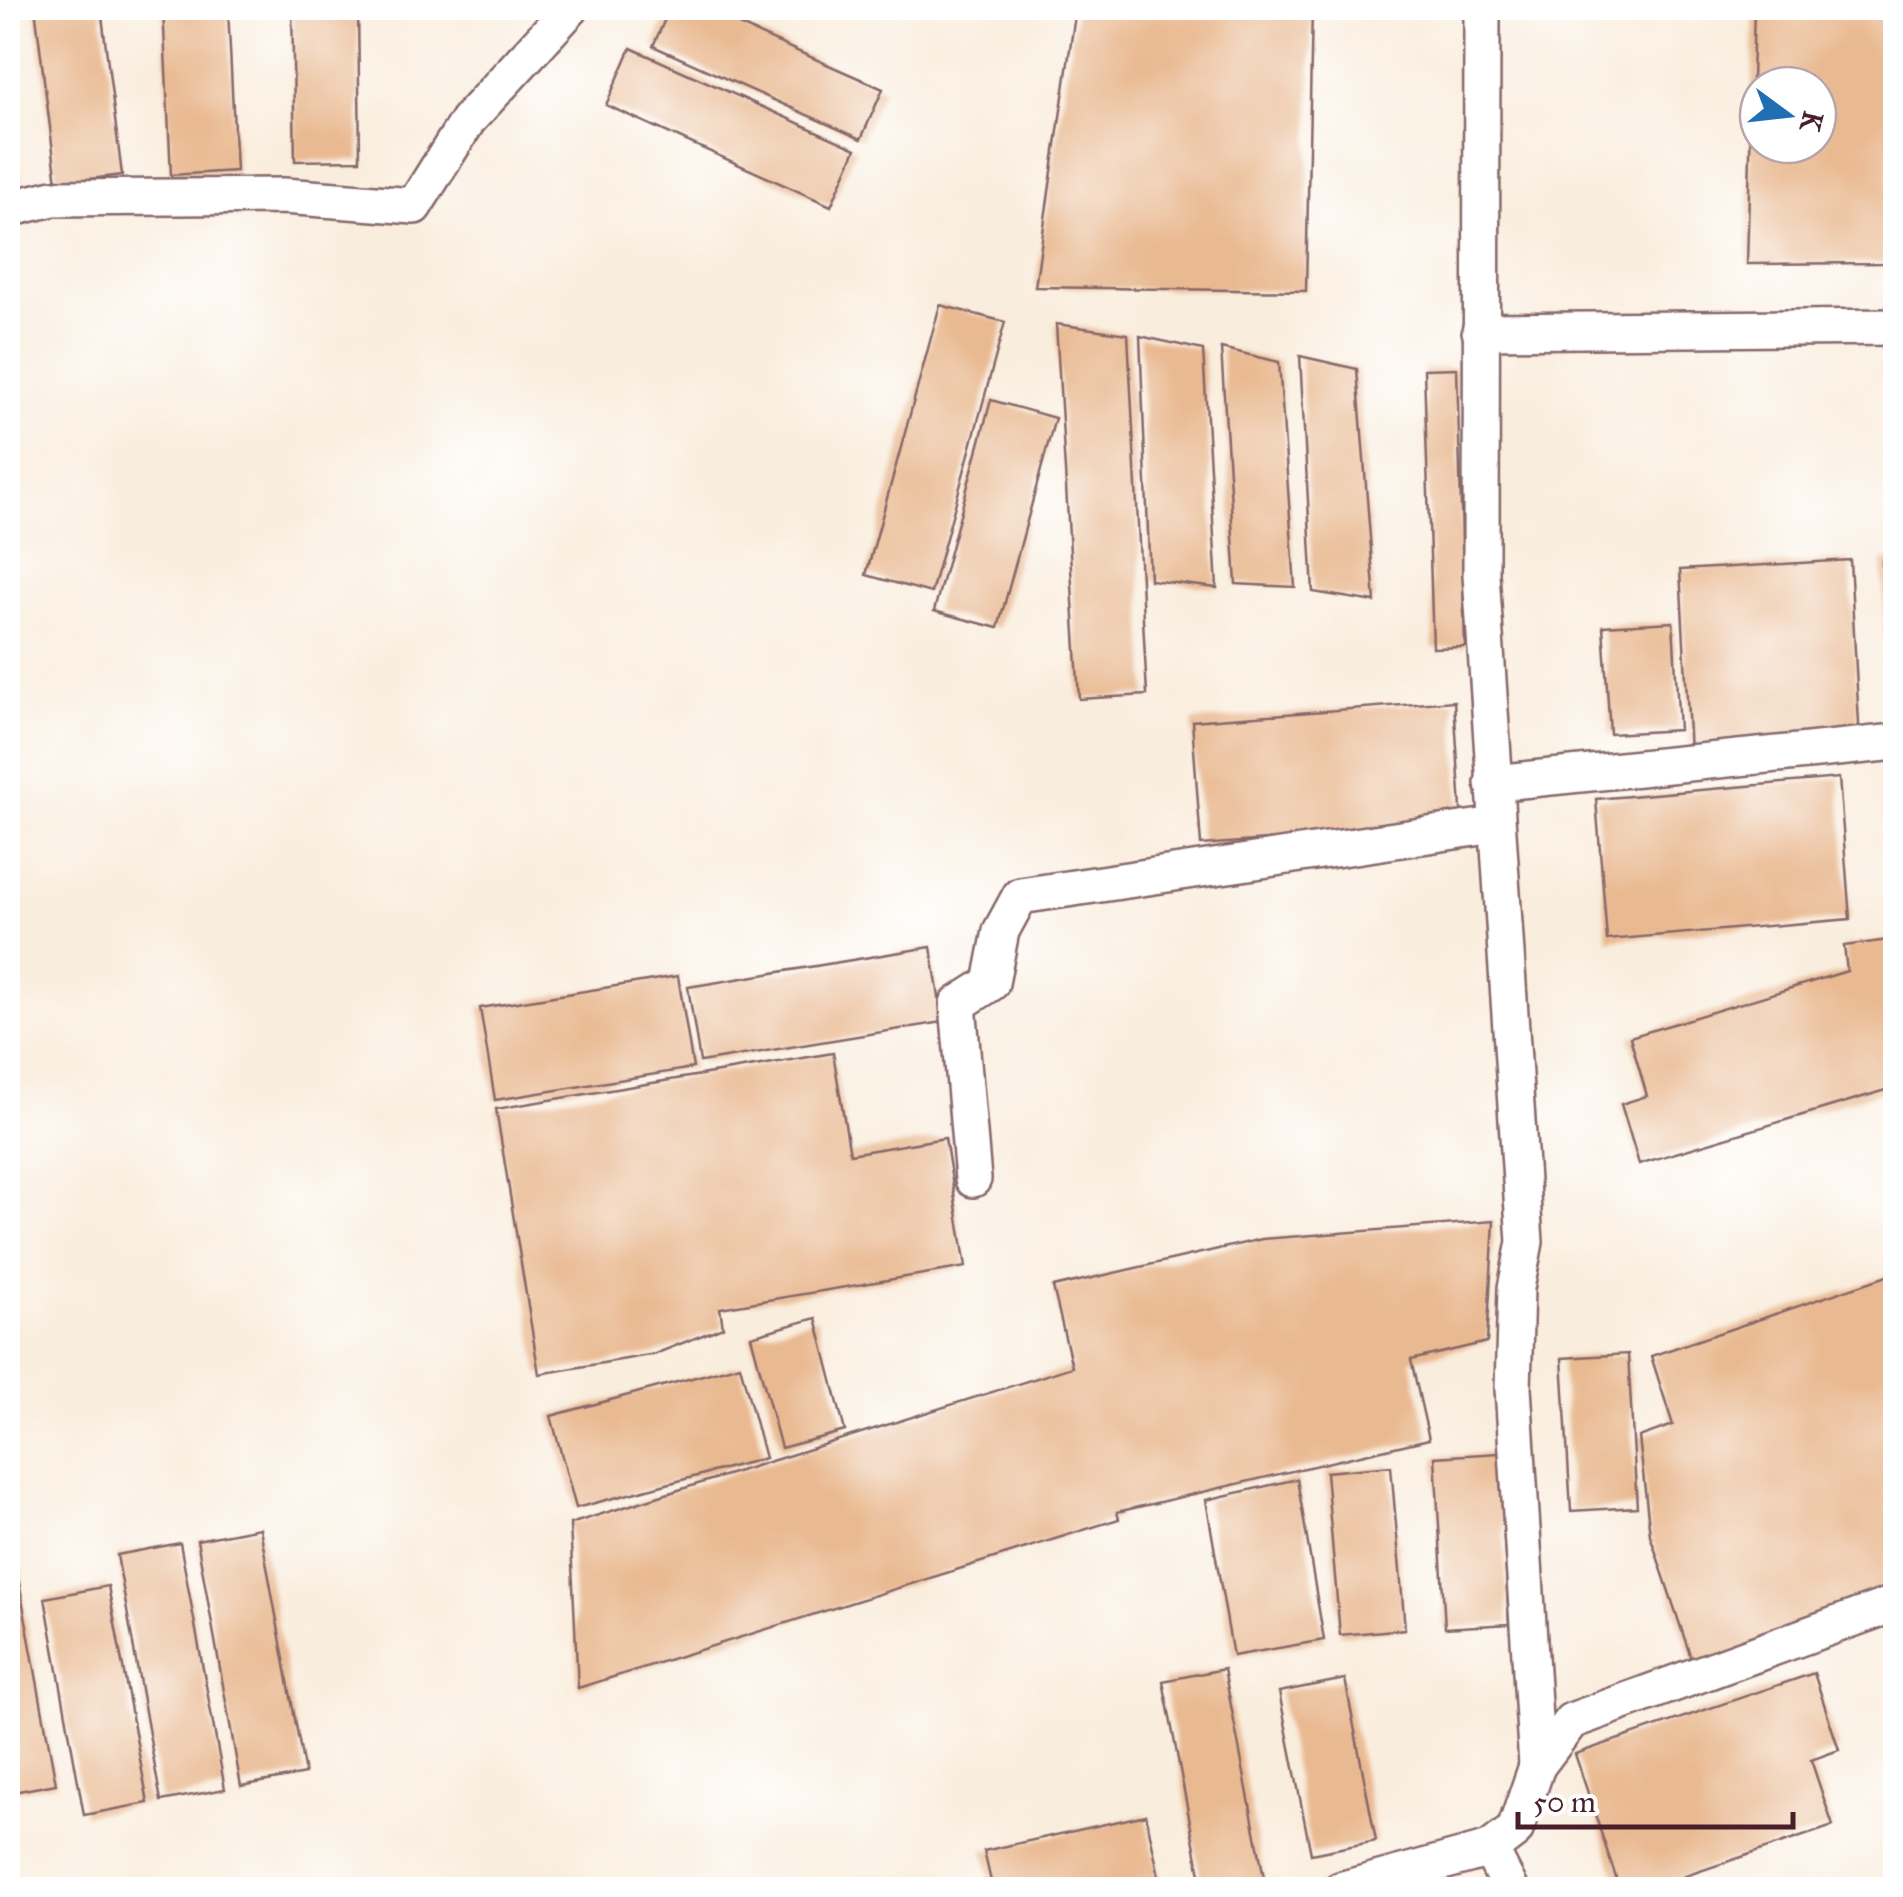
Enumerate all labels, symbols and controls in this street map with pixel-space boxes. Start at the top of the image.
north arrow [1738,65,1838,165]
text: K [1792,107,1831,137]
scale bar [1518,1767,1793,1829]
text: 50 m [1533,1784,1596,1820]

